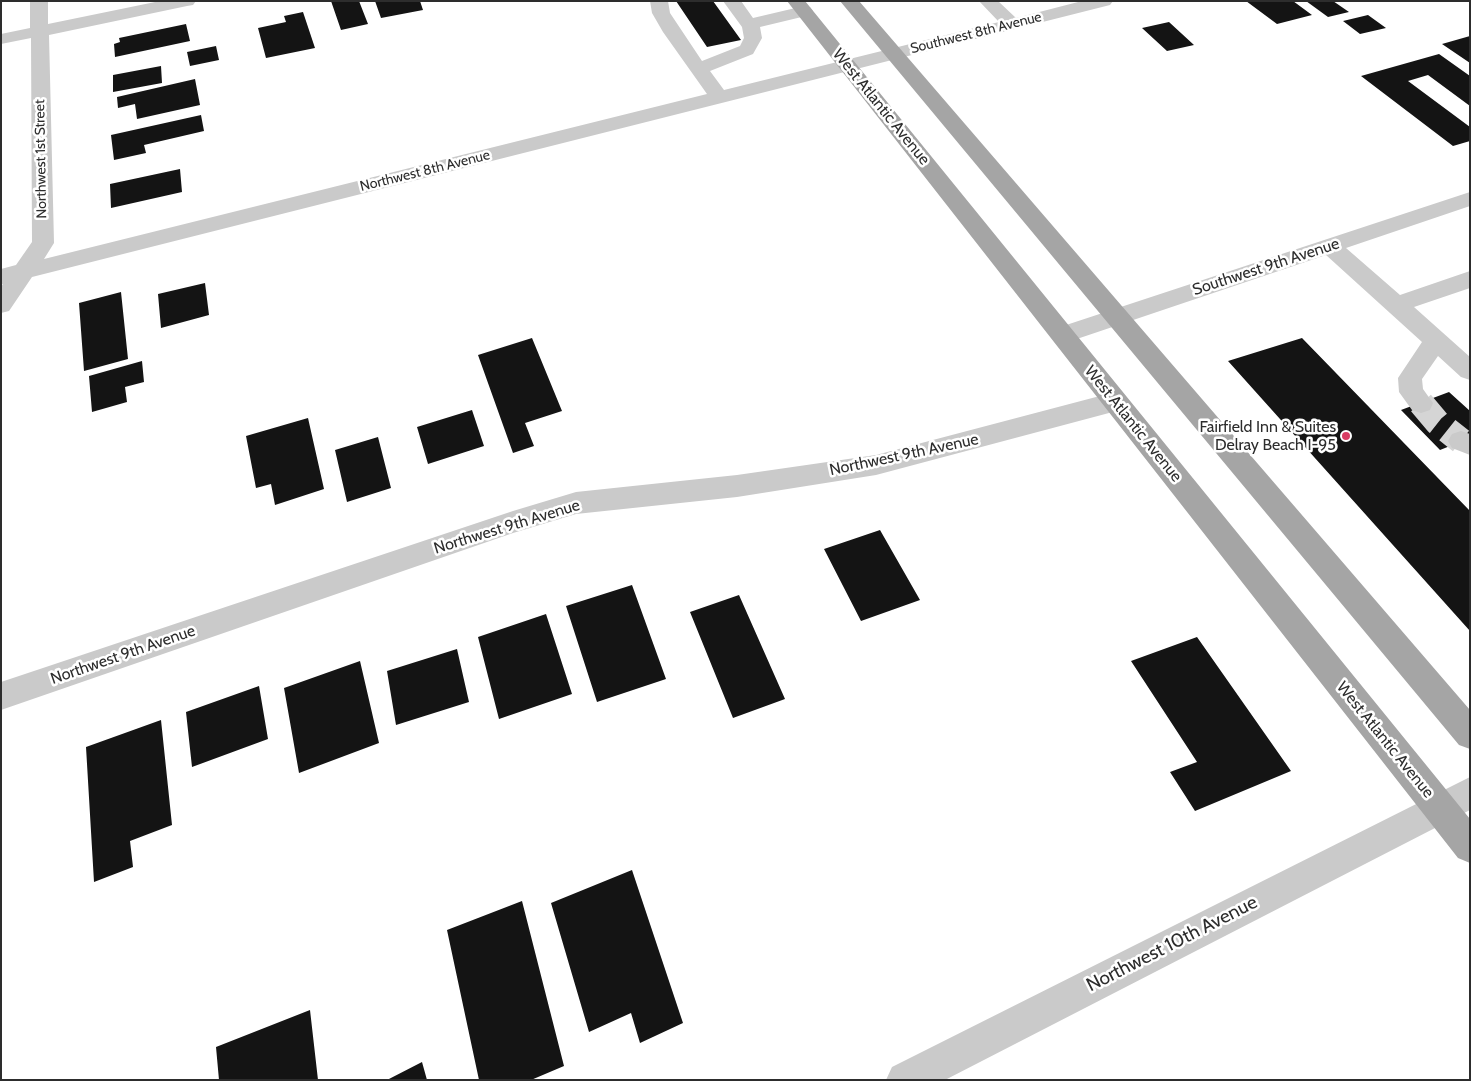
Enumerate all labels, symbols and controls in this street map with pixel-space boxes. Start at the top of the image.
street label: Southwest 8th Avenue [909,9,1043,57]
street label: West Atlantic Avenue [828,45,934,169]
street label: Northwest 1st Street [32,99,50,219]
street label: Northwest 8th Avenue [358,147,492,195]
street label: Southwest 9th Avenue [1190,234,1342,300]
street label: West Atlantic Avenue [1080,362,1186,486]
place label: Fairfield Inn & Suites Delray Beach I-95 [1199,417,1336,455]
street label: Northwest 9th Avenue [828,430,980,480]
marker: Fairfield Inn & Suites Delray Beach I-95 [1340,430,1352,442]
street label: Northwest 9th Avenue [432,496,582,558]
street label: Northwest 9th Avenue [48,621,198,689]
street label: West Atlantic Avenue [1332,678,1438,802]
street label: Northwest 10th Avenue [1083,891,1261,997]

